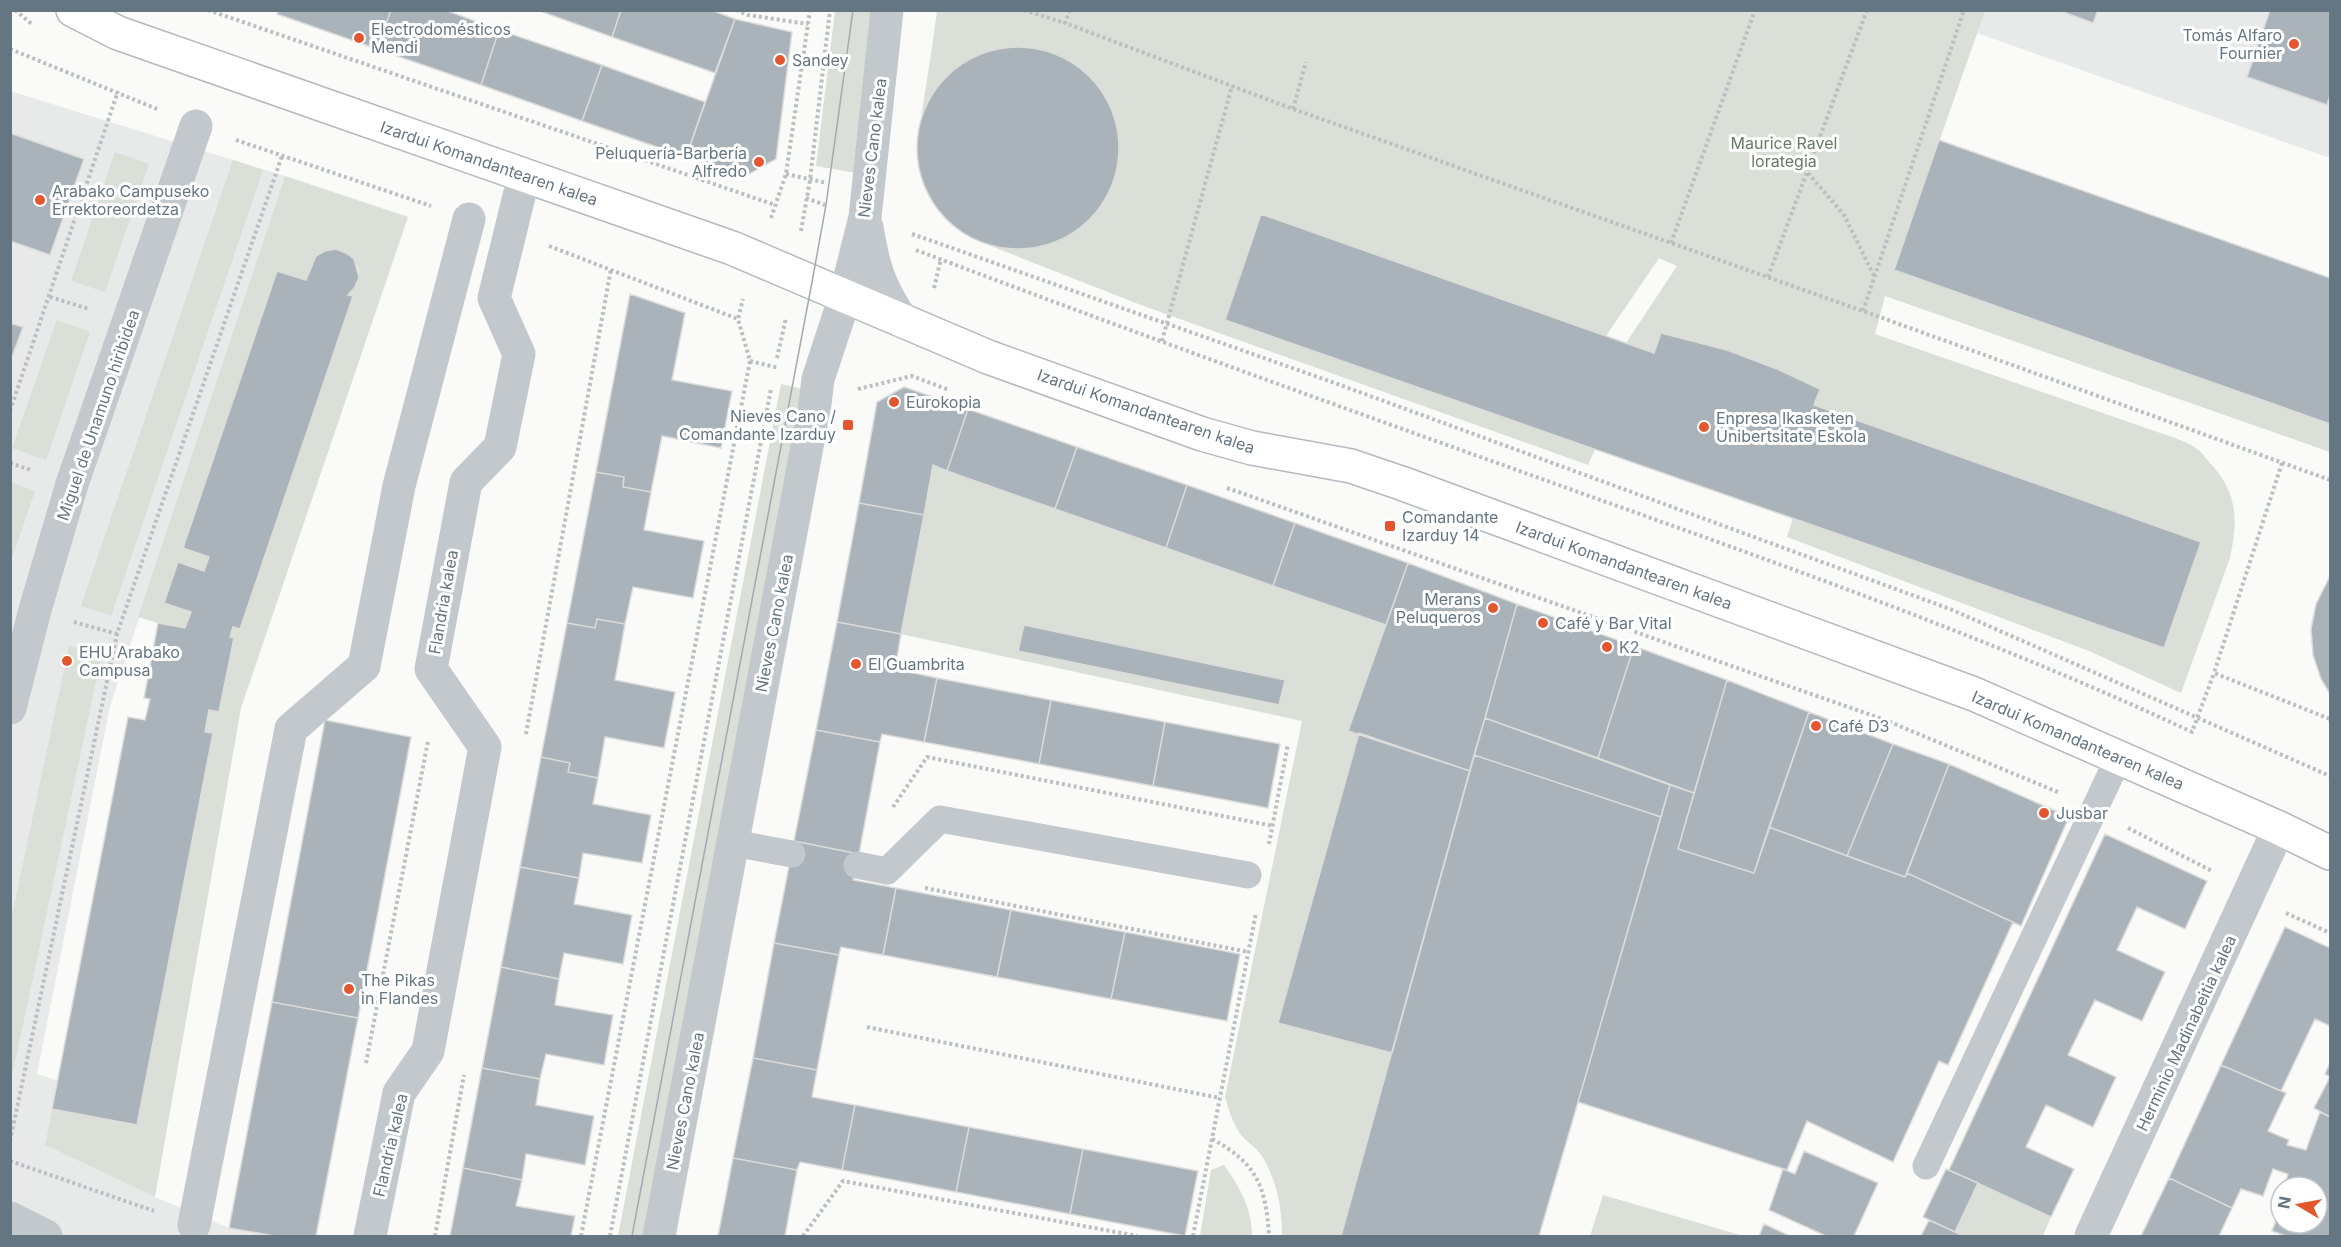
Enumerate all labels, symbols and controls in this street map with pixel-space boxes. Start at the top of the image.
place label: Electrodomésticos Mendi [371,19,511,57]
place label: Tomás Alfaro Fournier [2182,25,2282,63]
marker: Electrodomésticos Mendi [352,31,366,45]
marker: Tomás Alfaro Fournier [2287,37,2301,51]
place label: Sandey [792,50,849,70]
marker: Sandey [773,53,787,67]
street label: Nieves Cano kalea [854,77,890,219]
street label: Izardui Komandantearen kalea [378,116,600,210]
park label: Maurice Ravel lorategia [1731,133,1837,171]
place label: Peluquería-Barbería Alfredo [595,143,747,181]
marker: Peluquería-Barbería Alfredo [752,155,766,169]
place label: Arabako Campuseko Errektoreordetza [52,181,209,219]
marker: Arabako Campuseko Errektoreordetza [33,193,47,207]
street label: Miguel de Unamuno hiribidea [52,307,144,523]
street label: Izardui Komandantearen kalea [1035,364,1257,458]
place label: Eurokopia [906,392,981,412]
marker: Eurokopia [887,395,901,409]
place label: Nieves Cano / Comandante Izarduy [679,406,836,444]
place label: Enpresa Ikasketen Unibertsitate Eskola [1716,408,1866,446]
marker: Nieves Cano / Comandante Izarduy [841,418,855,432]
marker: Enpresa Ikasketen Unibertsitate Eskola [1697,420,1711,434]
place label: Comandante Izarduy 14 [1402,507,1498,545]
street label: Izardui Komandantearen kalea [1513,517,1735,613]
marker: Comandante Izarduy 14 [1383,519,1397,533]
street label: Flandria kalea [424,548,462,656]
street label: Nieves Cano kalea [751,552,797,694]
place label: Merans Peluqueros [1396,589,1481,627]
marker: Merans Peluqueros [1486,601,1500,615]
place label: Café y Bar Vital [1555,613,1672,633]
marker: Café y Bar Vital [1536,616,1550,630]
place label: K2 [1619,637,1640,657]
marker: K2 [1600,640,1614,654]
place label: EHU Arabako Campusa [79,642,180,680]
marker: EHU Arabako Campusa [60,654,74,668]
place label: El Guambrita [868,654,965,674]
marker: El Guambrita [849,657,863,671]
street label: Izardui Komandantearen kalea [1969,686,2187,794]
place label: Café D3 [1828,716,1889,736]
marker: Café D3 [1809,719,1823,733]
place label: Jusbar [2056,803,2108,823]
marker: Jusbar [2037,806,2051,820]
street label: Herminio Madinabeitia kalea [2132,932,2240,1134]
place label: The Pikas in Flandes [361,970,438,1008]
marker: The Pikas in Flandes [342,982,356,996]
street label: Nieves Cano kalea [662,1030,708,1172]
street label: Flandria kalea [368,1091,412,1199]
north arrow [2269,1175,2329,1235]
text: N [2273,1195,2295,1210]

